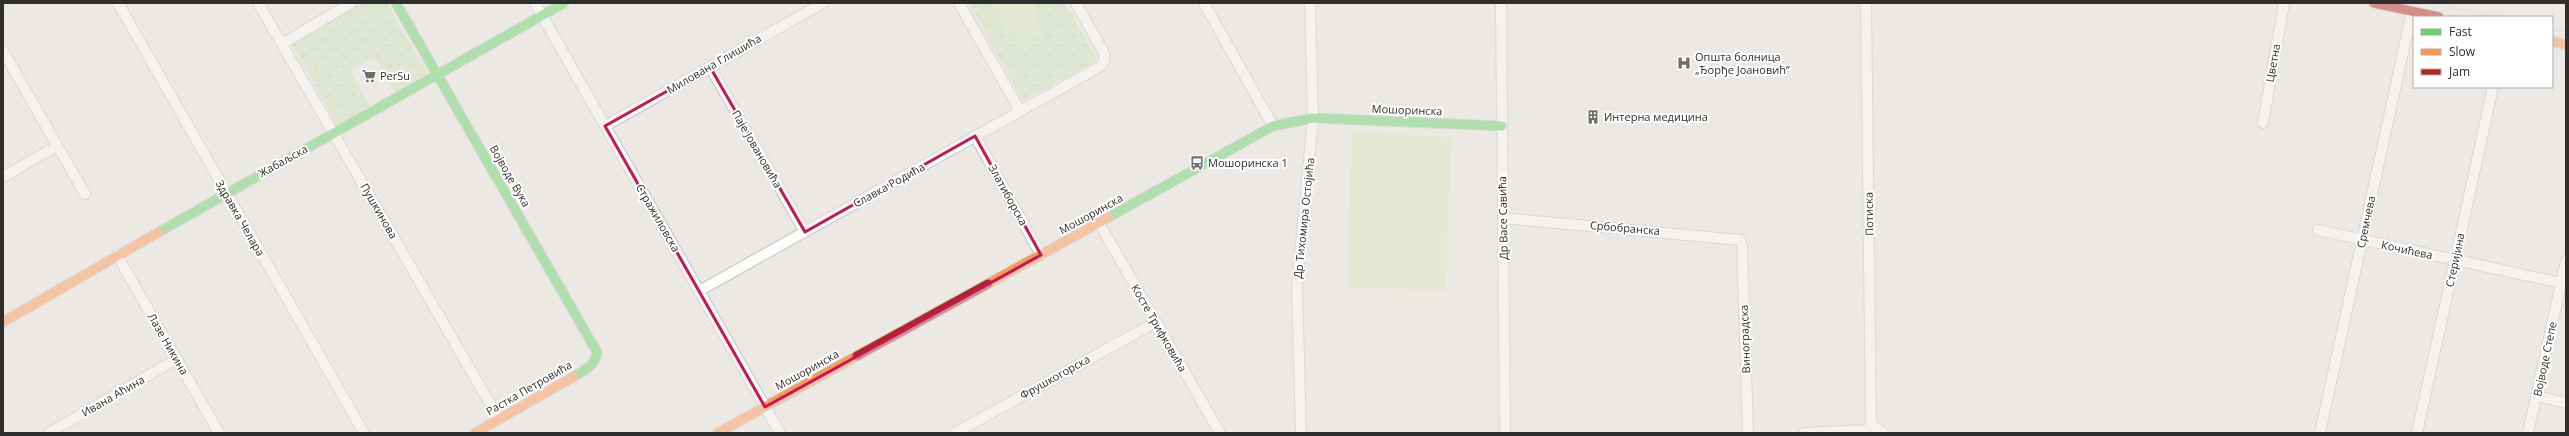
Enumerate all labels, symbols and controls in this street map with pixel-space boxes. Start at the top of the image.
legend [2413,16,2553,88]
text: Fast [2449,23,2472,40]
street label: Милована Глишића [664,30,764,97]
street label: Цветна [2262,42,2283,83]
text: Slow [2449,43,2476,60]
place label: Општа болница „Ђорђе Јоановић” [1695,49,1790,77]
hospital icon: Општа болница „Ђорђе Јоановић” [1676,55,1692,71]
text: Jam [2448,63,2470,80]
supermarket icon: PerSu [361,68,377,84]
place label: PerSu [380,68,410,83]
street label: Мошоринска [1371,101,1443,118]
street label: Паје Јовановића [729,107,786,190]
building icon: Интерна медицина [1585,109,1601,125]
place label: Интерна медицина [1604,109,1708,124]
street label: Жабаљска [255,141,310,180]
street label: Војводе Вука [487,142,534,209]
bus stop icon: Мошоринска 1 [1189,155,1205,171]
place label: Мошоринска 1 [1208,155,1288,170]
street label: Др Тихомира Остојића [1290,157,1317,279]
street label: Славка Родића [850,159,927,210]
street label: Златиборска [985,161,1031,228]
street label: Др Васе Савића [1494,176,1511,260]
street label: Здравка Челара [213,177,268,259]
street label: Пушкинова [357,180,401,241]
street label: Стражиловска [633,181,684,255]
street label: Мошоринска [1056,190,1125,237]
street label: Потиска [1861,192,1876,236]
street label: Сремчева [2353,194,2378,249]
street label: Србобранска [1589,217,1661,238]
street label: Стеријина [2441,232,2468,288]
street label: Кочићева [2380,237,2434,262]
street label: Косте Трифковића [1128,281,1191,374]
street label: Виноградска [1736,304,1753,374]
street label: Лазе Никина [145,310,192,377]
street label: Војводе Степе [2529,320,2560,398]
street label: Мошоринска [772,346,841,393]
street label: Фрушкогорска [1017,351,1093,402]
street label: Растка Петровића [483,357,574,418]
street label: Ивана Аћина [78,371,147,420]

